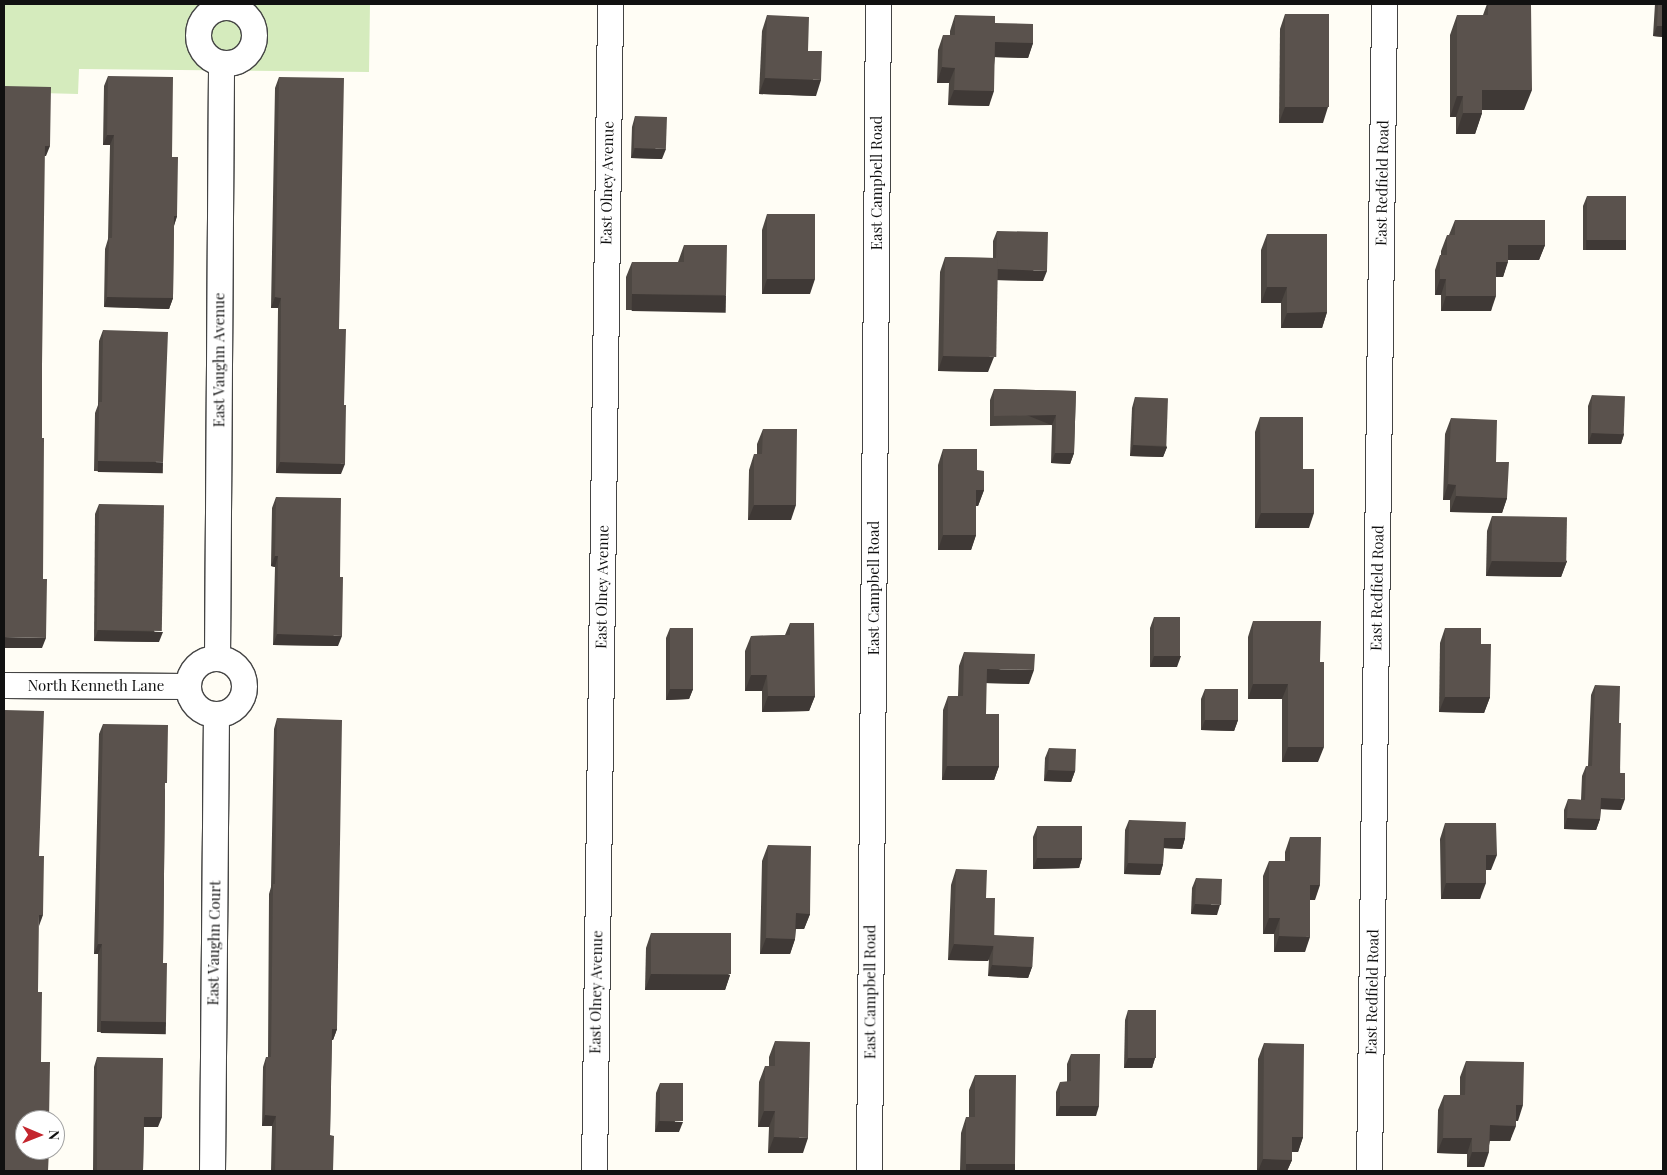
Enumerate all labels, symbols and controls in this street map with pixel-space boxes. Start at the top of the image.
street label: East Campbell Road [868,116,886,250]
street label: East Olney Avenue [597,120,617,246]
street label: East Redfield Road [1372,120,1392,246]
street label: East Vaughn Avenue [210,292,228,428]
street label: East Campbell Road [865,521,883,655]
street label: East Olney Avenue [592,524,612,650]
street label: East Redfield Road [1367,525,1387,651]
street label: North Kenneth Lane [28,677,164,695]
street label: East Vaughn Court [204,880,224,1006]
street label: East Campbell Road [861,925,879,1059]
street label: East Olney Avenue [586,929,606,1055]
street label: East Redfield Road [1362,929,1382,1055]
north arrow [15,1110,65,1160]
text: N [45,1130,64,1140]

